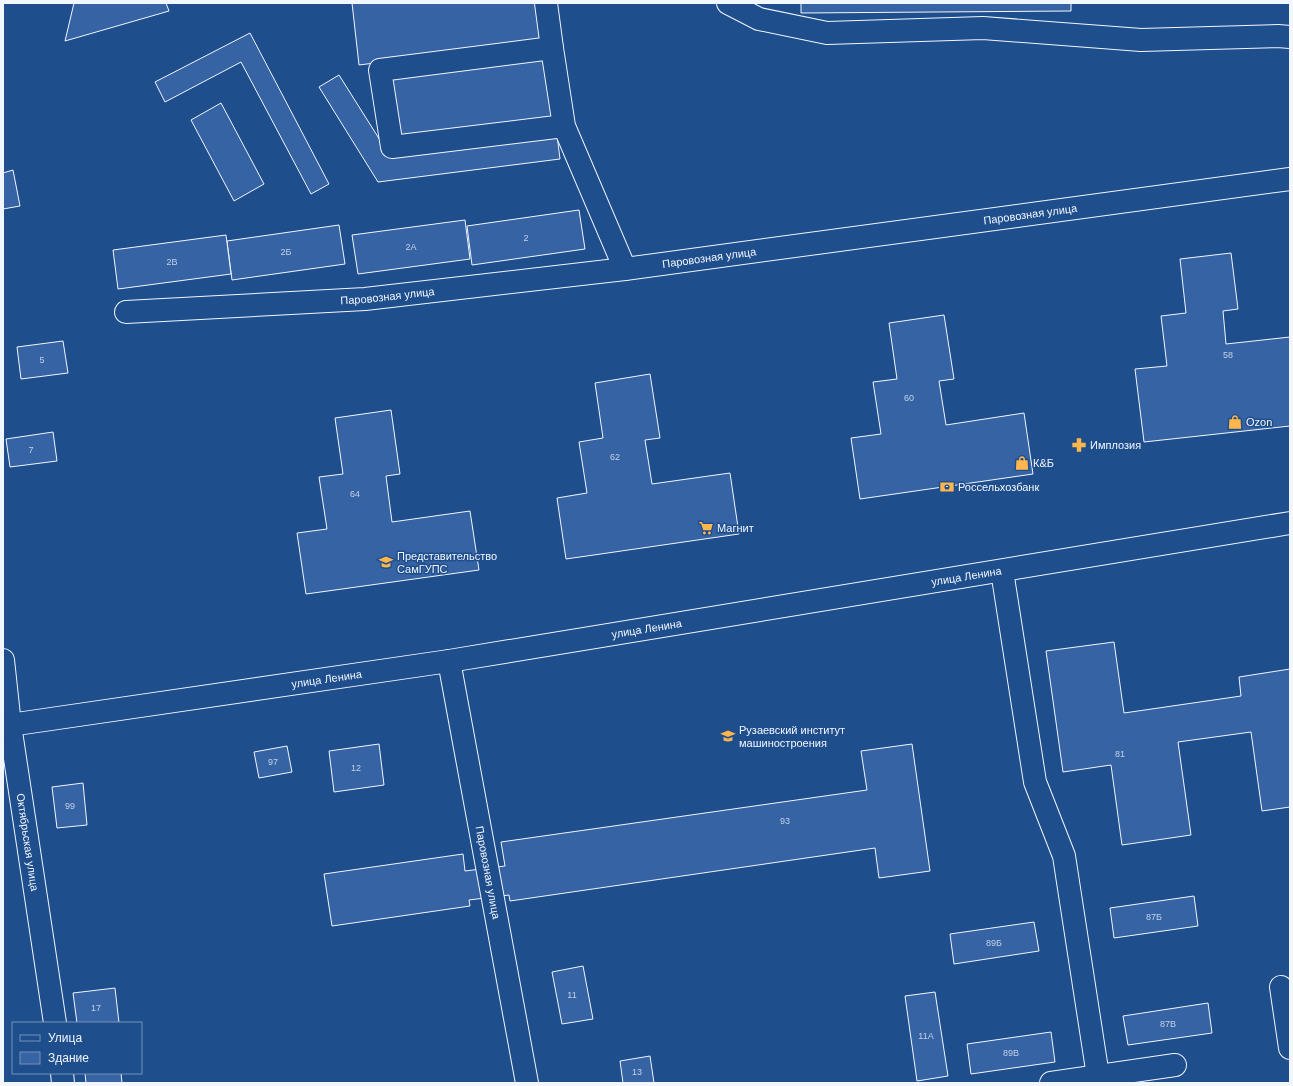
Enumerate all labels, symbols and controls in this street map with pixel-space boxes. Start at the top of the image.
street label: Паровозная улица [983,202,1079,226]
house number: 2 [523,233,529,243]
house number: 2А [405,242,417,252]
street label: Паровозная улица [661,245,758,270]
house number: 2Б [281,247,292,257]
house number: 2В [166,257,178,267]
street label: Паровозная улица [340,285,436,306]
house number: 58 [1223,350,1233,360]
house number: 5 [39,355,45,365]
house number: 60 [904,393,914,403]
shop icon: Ozon [1227,414,1243,430]
place label: Ozon [1246,416,1272,428]
pharmacy icon: Имплозия [1071,437,1087,453]
place label: Имплозия [1090,439,1141,451]
house number: 7 [28,445,34,455]
house number: 62 [610,452,620,462]
shop icon: К&Б [1014,455,1030,471]
place label: К&Б [1033,457,1054,469]
bank icon: Россельхозбанк [939,479,955,495]
place label: Россельхозбанк [958,481,1039,493]
house number: 64 [350,489,360,499]
supermarket icon: Магнит [698,520,714,536]
place label: Магнит [717,522,754,534]
place label: Представительство СамГУПС [397,550,497,575]
school or university icon: Представительство СамГУПС [378,554,394,570]
street label: улица Ленина [930,564,1003,588]
street label: улица Ленина [611,617,684,640]
street label: улица Ленина [291,668,364,690]
place label: Рузаевский институт машиностроения [739,724,845,749]
school or university icon: Рузаевский институт машиностроения [720,728,736,744]
house number: 81 [1115,749,1125,759]
house number: 97 [268,757,278,767]
house number: 12 [351,763,361,773]
street label: Октябрьская улица [14,793,41,893]
house number: 99 [65,801,75,811]
house number: 93 [780,816,790,826]
street label: Паровозная улица [474,825,503,921]
house number: 87Б [1146,912,1162,922]
house number: 89Б [986,938,1002,948]
house number: 11 [567,990,577,1000]
house number: 17 [91,1003,101,1013]
house number: 87В [1160,1019,1176,1029]
legend [12,1022,142,1074]
text: Улица [48,1031,82,1045]
house number: 11А [918,1031,934,1041]
house number: 89В [1003,1048,1019,1058]
text: Здание [48,1051,89,1065]
house number: 13 [632,1067,642,1077]

